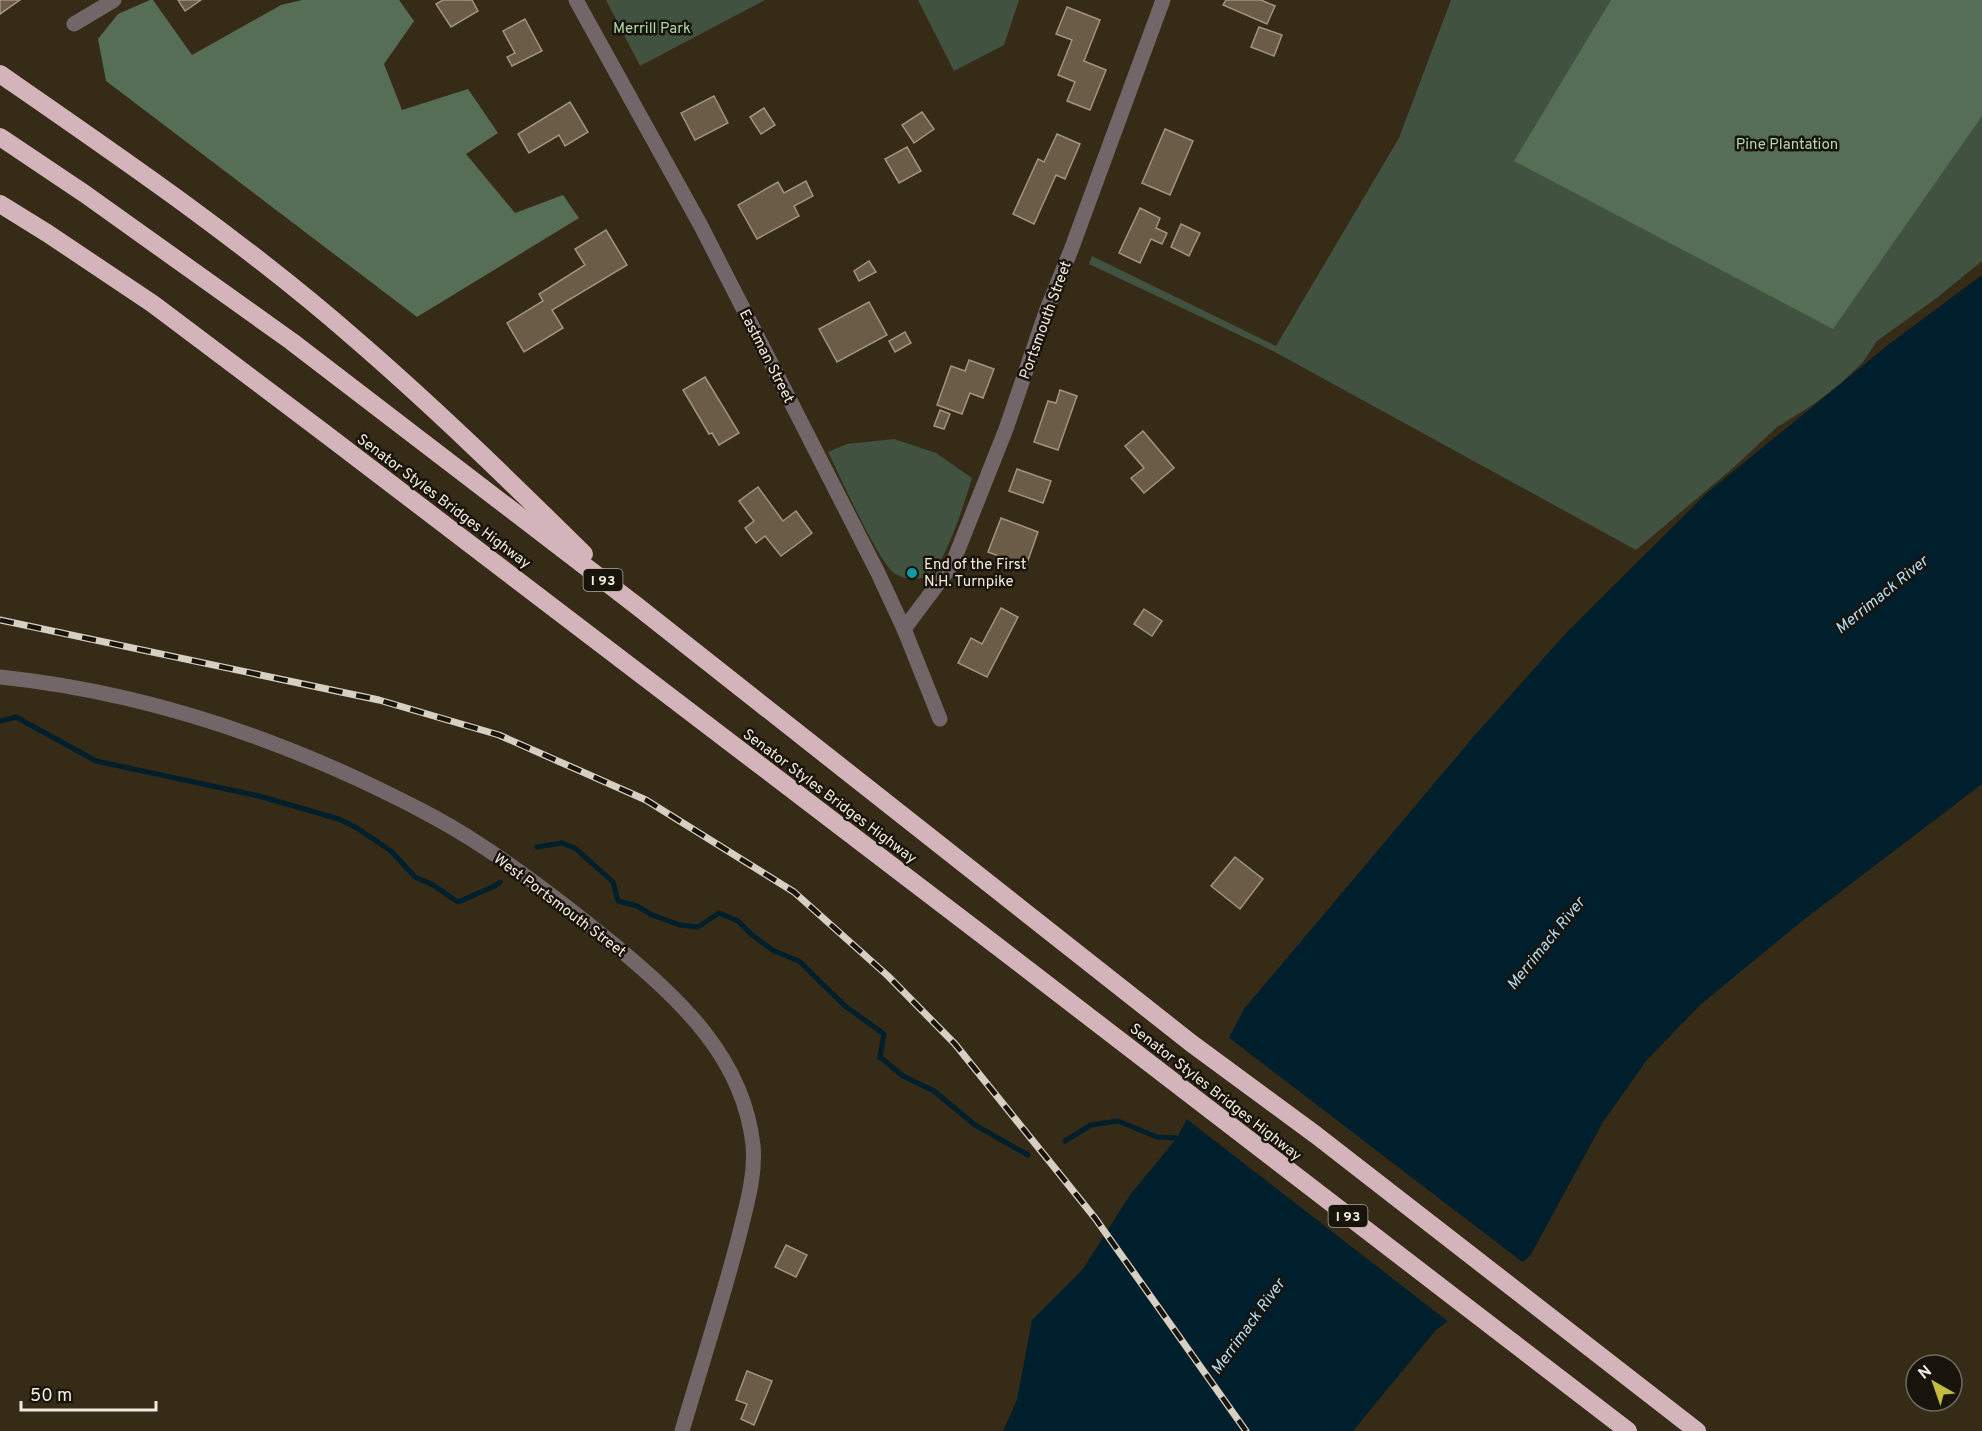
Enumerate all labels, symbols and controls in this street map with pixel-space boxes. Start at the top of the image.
park label: Merrill Park [613,20,691,39]
park label: Pine Plantation [1736,136,1838,155]
street label: Portsmouth Street [1016,259,1077,382]
street label: Eastman Street [734,307,797,407]
street label: Senator Styles Bridges Highway [352,431,534,574]
water label: Merrimack River [1832,551,1934,639]
place label: End of the First N.H. Turnpike [924,556,1026,592]
marker: End of the First N.H. Turnpike [905,566,919,580]
road number: I 93 [584,569,622,591]
street label: Senator Styles Bridges Highway [738,726,920,869]
street label: West Portsmouth Street [489,850,629,962]
water label: Merrimack River [1503,892,1591,995]
street label: Senator Styles Bridges Highway [1125,1020,1305,1166]
road number: I 93 [1328,1205,1368,1227]
water label: Merrimack River [1207,1274,1291,1379]
north arrow [1904,1353,1964,1413]
text: N [1915,1362,1936,1384]
scale bar [21,1374,156,1412]
text: 50 m [30,1385,72,1408]

